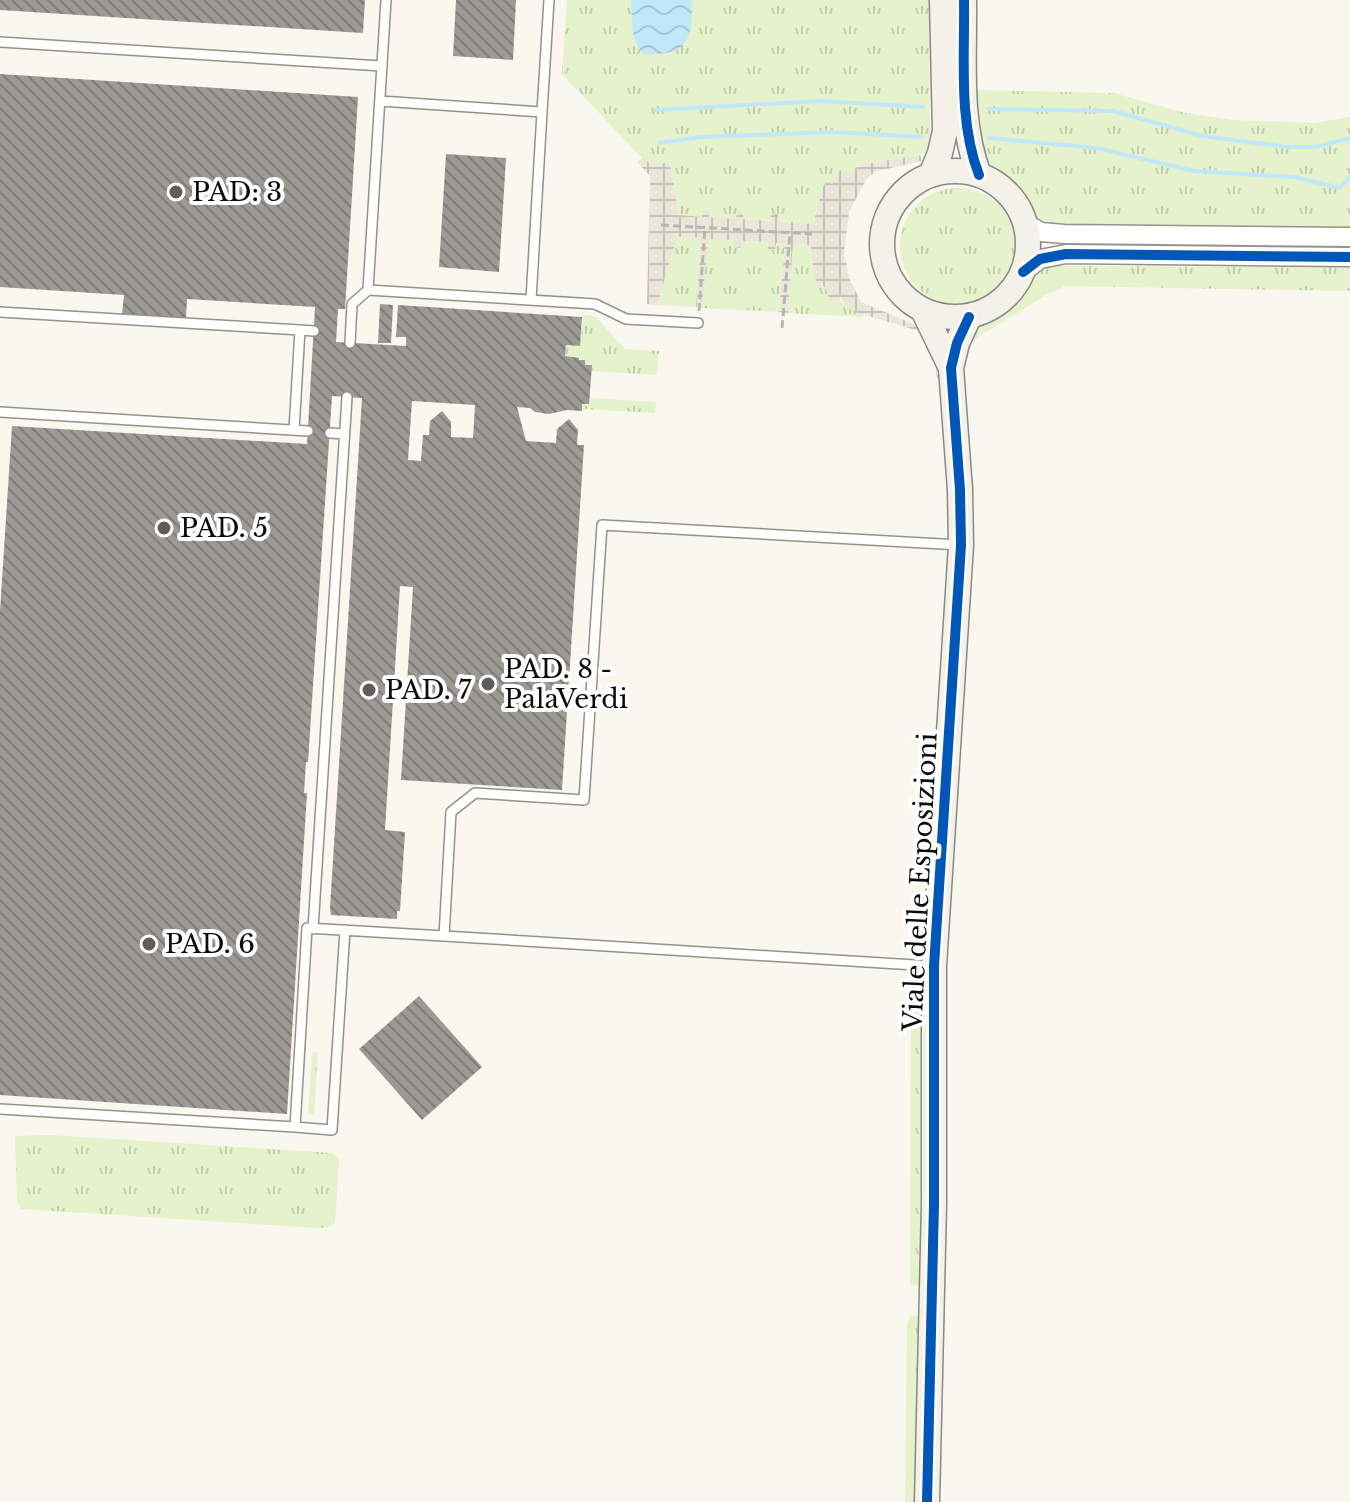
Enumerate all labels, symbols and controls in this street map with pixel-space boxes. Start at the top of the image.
place label: PAD: 3 [192,176,282,208]
marker: PAD: 3 [167,183,185,201]
place label: PAD. 5 [180,512,268,544]
marker: PAD. 5 [155,519,173,537]
place label: PAD. 8 - PalaVerdi [504,653,628,715]
place label: PAD. 7 [385,674,472,706]
marker: PAD. 8 - PalaVerdi [479,675,497,693]
marker: PAD. 7 [360,681,378,699]
street label: Viale delle Esposizioni [896,732,944,1033]
place label: PAD. 6 [165,928,255,960]
marker: PAD. 6 [140,935,158,953]

